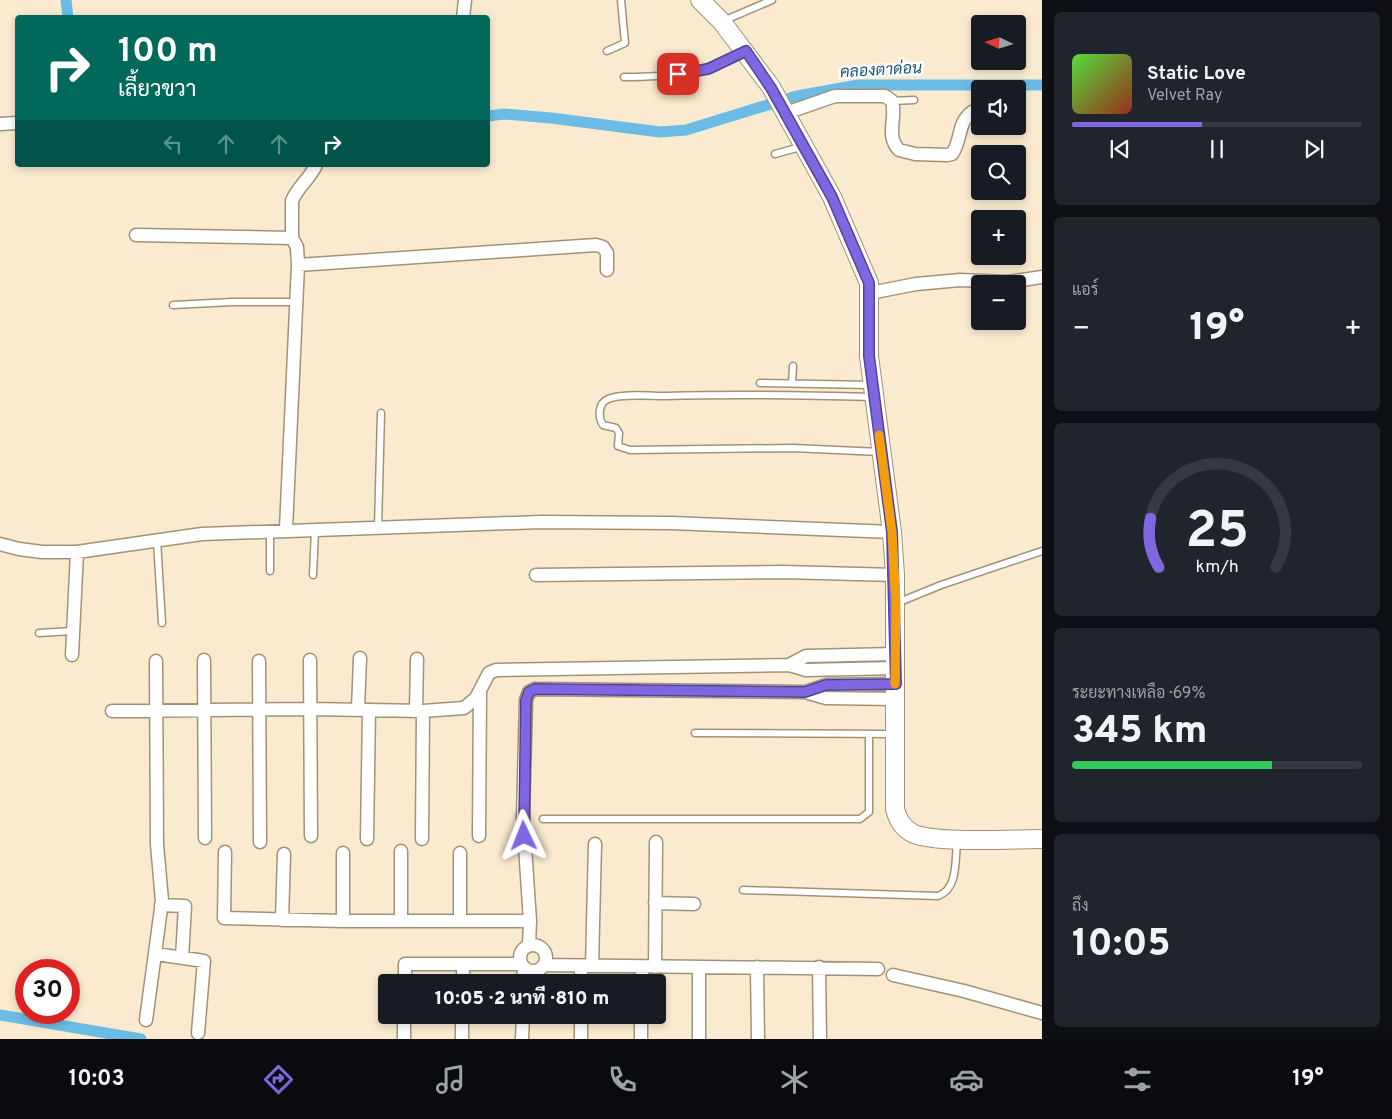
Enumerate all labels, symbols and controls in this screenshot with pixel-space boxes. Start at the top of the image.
north arrow [971,15,1026,70]
map controls [971,15,1026,330]
text: 100 m [118,30,218,74]
icon: right [35,35,100,100]
pin [657,53,699,95]
water label: คลองตาด่อน [839,57,923,83]
icon: arrive [664,60,692,88]
text: Static Love [1147,62,1246,86]
text: เลี้ยวขวา [118,77,196,104]
button: sound [971,80,1026,135]
text: Velvet Ray [1147,86,1222,106]
icon: left [159,130,187,158]
icon: ahead [212,130,240,158]
icon: ahead [265,130,293,158]
icon: right [318,130,346,158]
icon: previous [1106,135,1134,163]
icon: pause [1203,135,1231,163]
icon: next [1300,135,1328,163]
button: search [971,145,1026,200]
button: + [971,210,1026,265]
button: − [971,275,1026,330]
text: แอร์ [1072,281,1098,301]
text: 19° [1189,305,1245,354]
text: − [1072,312,1090,348]
text: + [1344,312,1362,348]
text: 25 [1185,500,1249,566]
text: km/h [1195,556,1239,579]
text: ระยะทางเหลือ · 69% [1072,684,1205,704]
text: 345 km [1072,708,1207,757]
position arrow [497,809,549,861]
text: ถึง [1072,897,1089,917]
text: 10:05 [1072,921,1170,970]
speed limit sign: 30 [15,959,80,1024]
text: 10:05 · 2 นาที · 810 m [435,987,609,1011]
icon: directions [261,1062,296,1097]
icon: music [433,1062,468,1097]
icon: phone [605,1062,640,1097]
icon: climate [777,1062,812,1097]
icon: car [949,1062,984,1097]
icon: filters [1120,1062,1155,1097]
text: 10:03 [68,1066,125,1093]
text: 19° [1292,1066,1324,1093]

